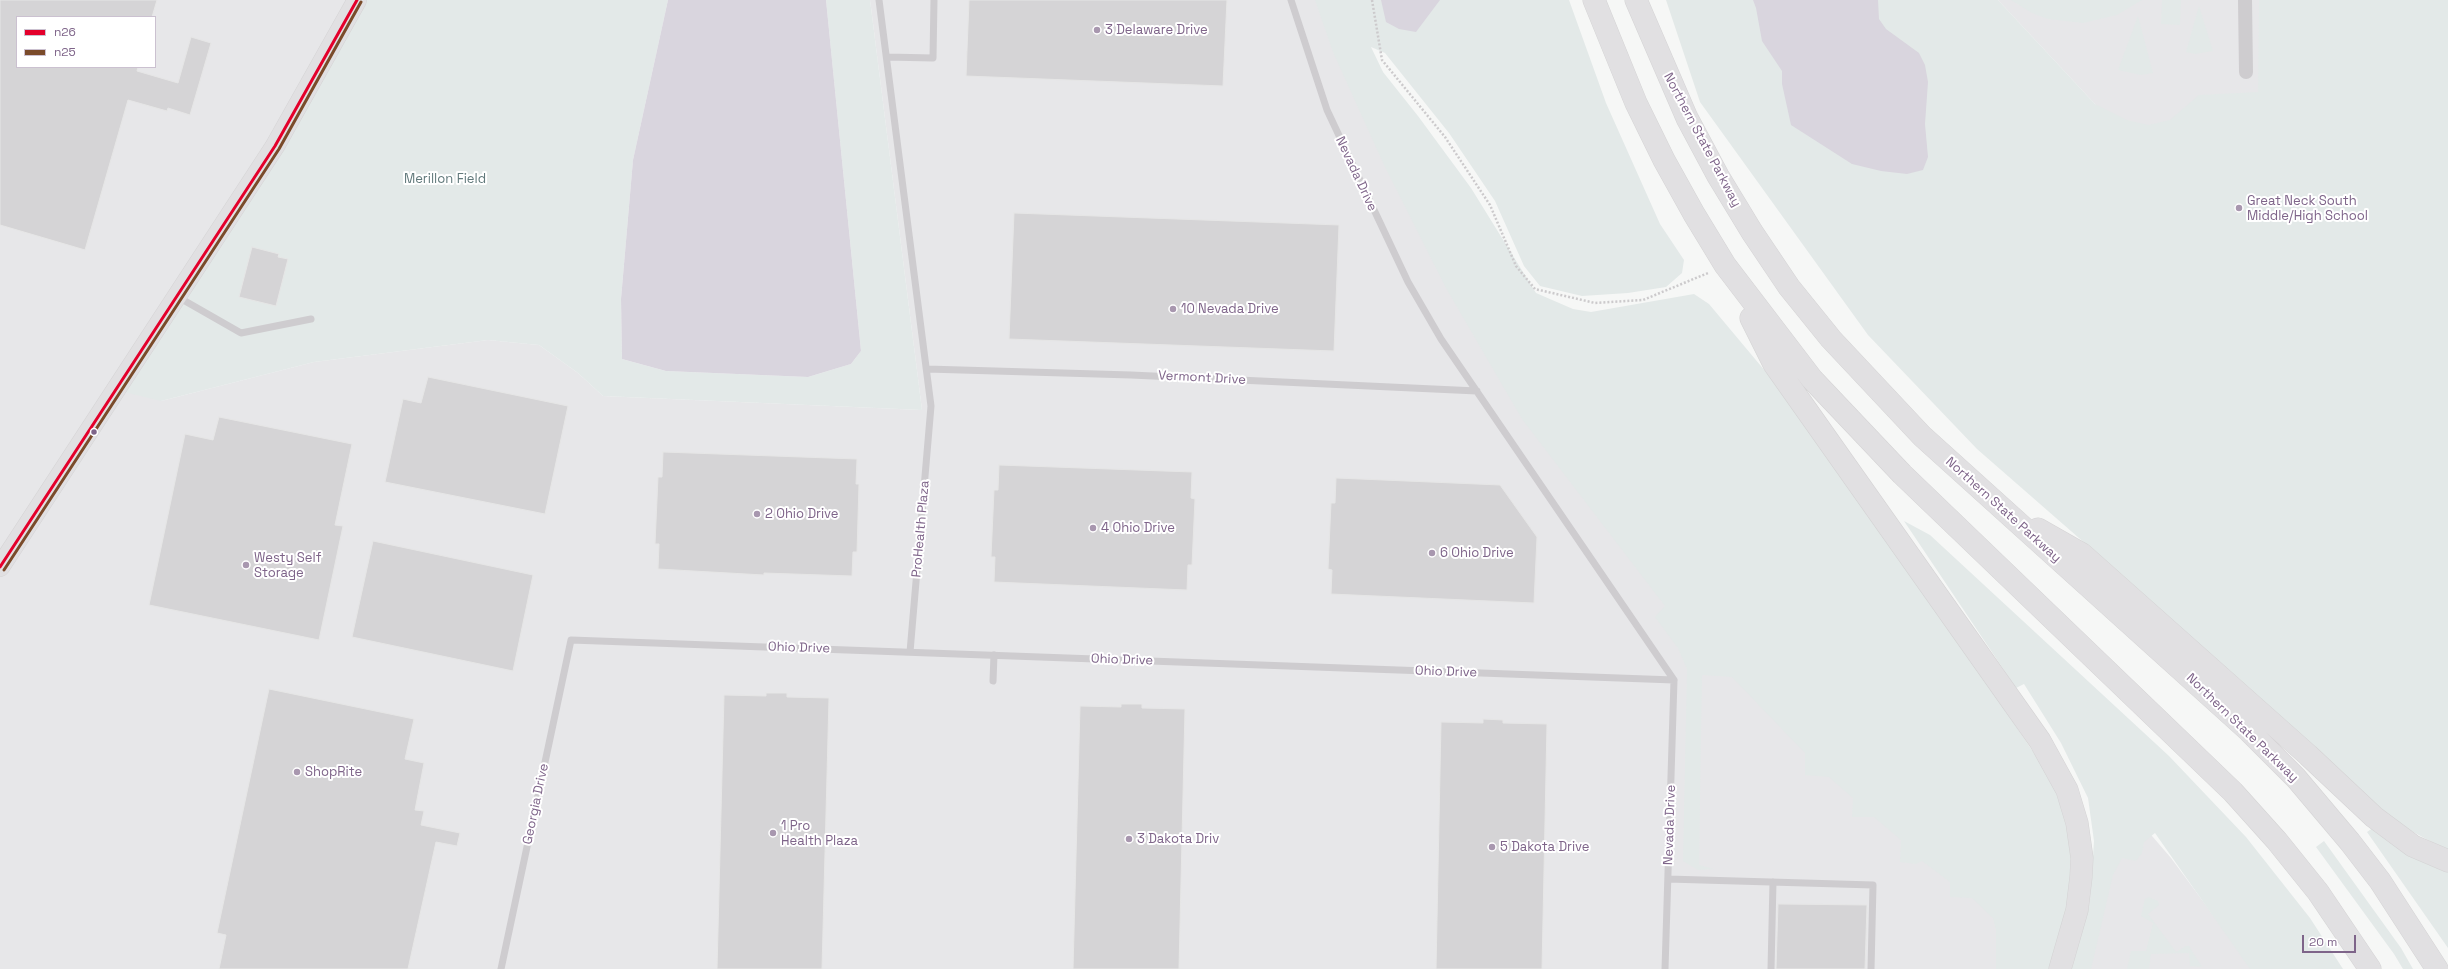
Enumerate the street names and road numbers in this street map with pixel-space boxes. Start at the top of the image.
street label: Northern State Parkway [1660,70,1744,210]
street label: Nevada Drive [1332,134,1380,214]
street label: Vermont Drive [1158,368,1246,388]
street label: Northern State Parkway [1942,454,2064,566]
street label: ProHealth Plaza [909,480,933,578]
street label: Ohio Drive [768,639,830,657]
street label: Ohio Drive [1091,651,1153,669]
street label: Ohio Drive [1415,663,1477,681]
street label: Northern State Parkway [2183,670,2301,786]
street label: Georgia Drive [520,762,552,846]
street label: Nevada Drive [1661,785,1679,865]

